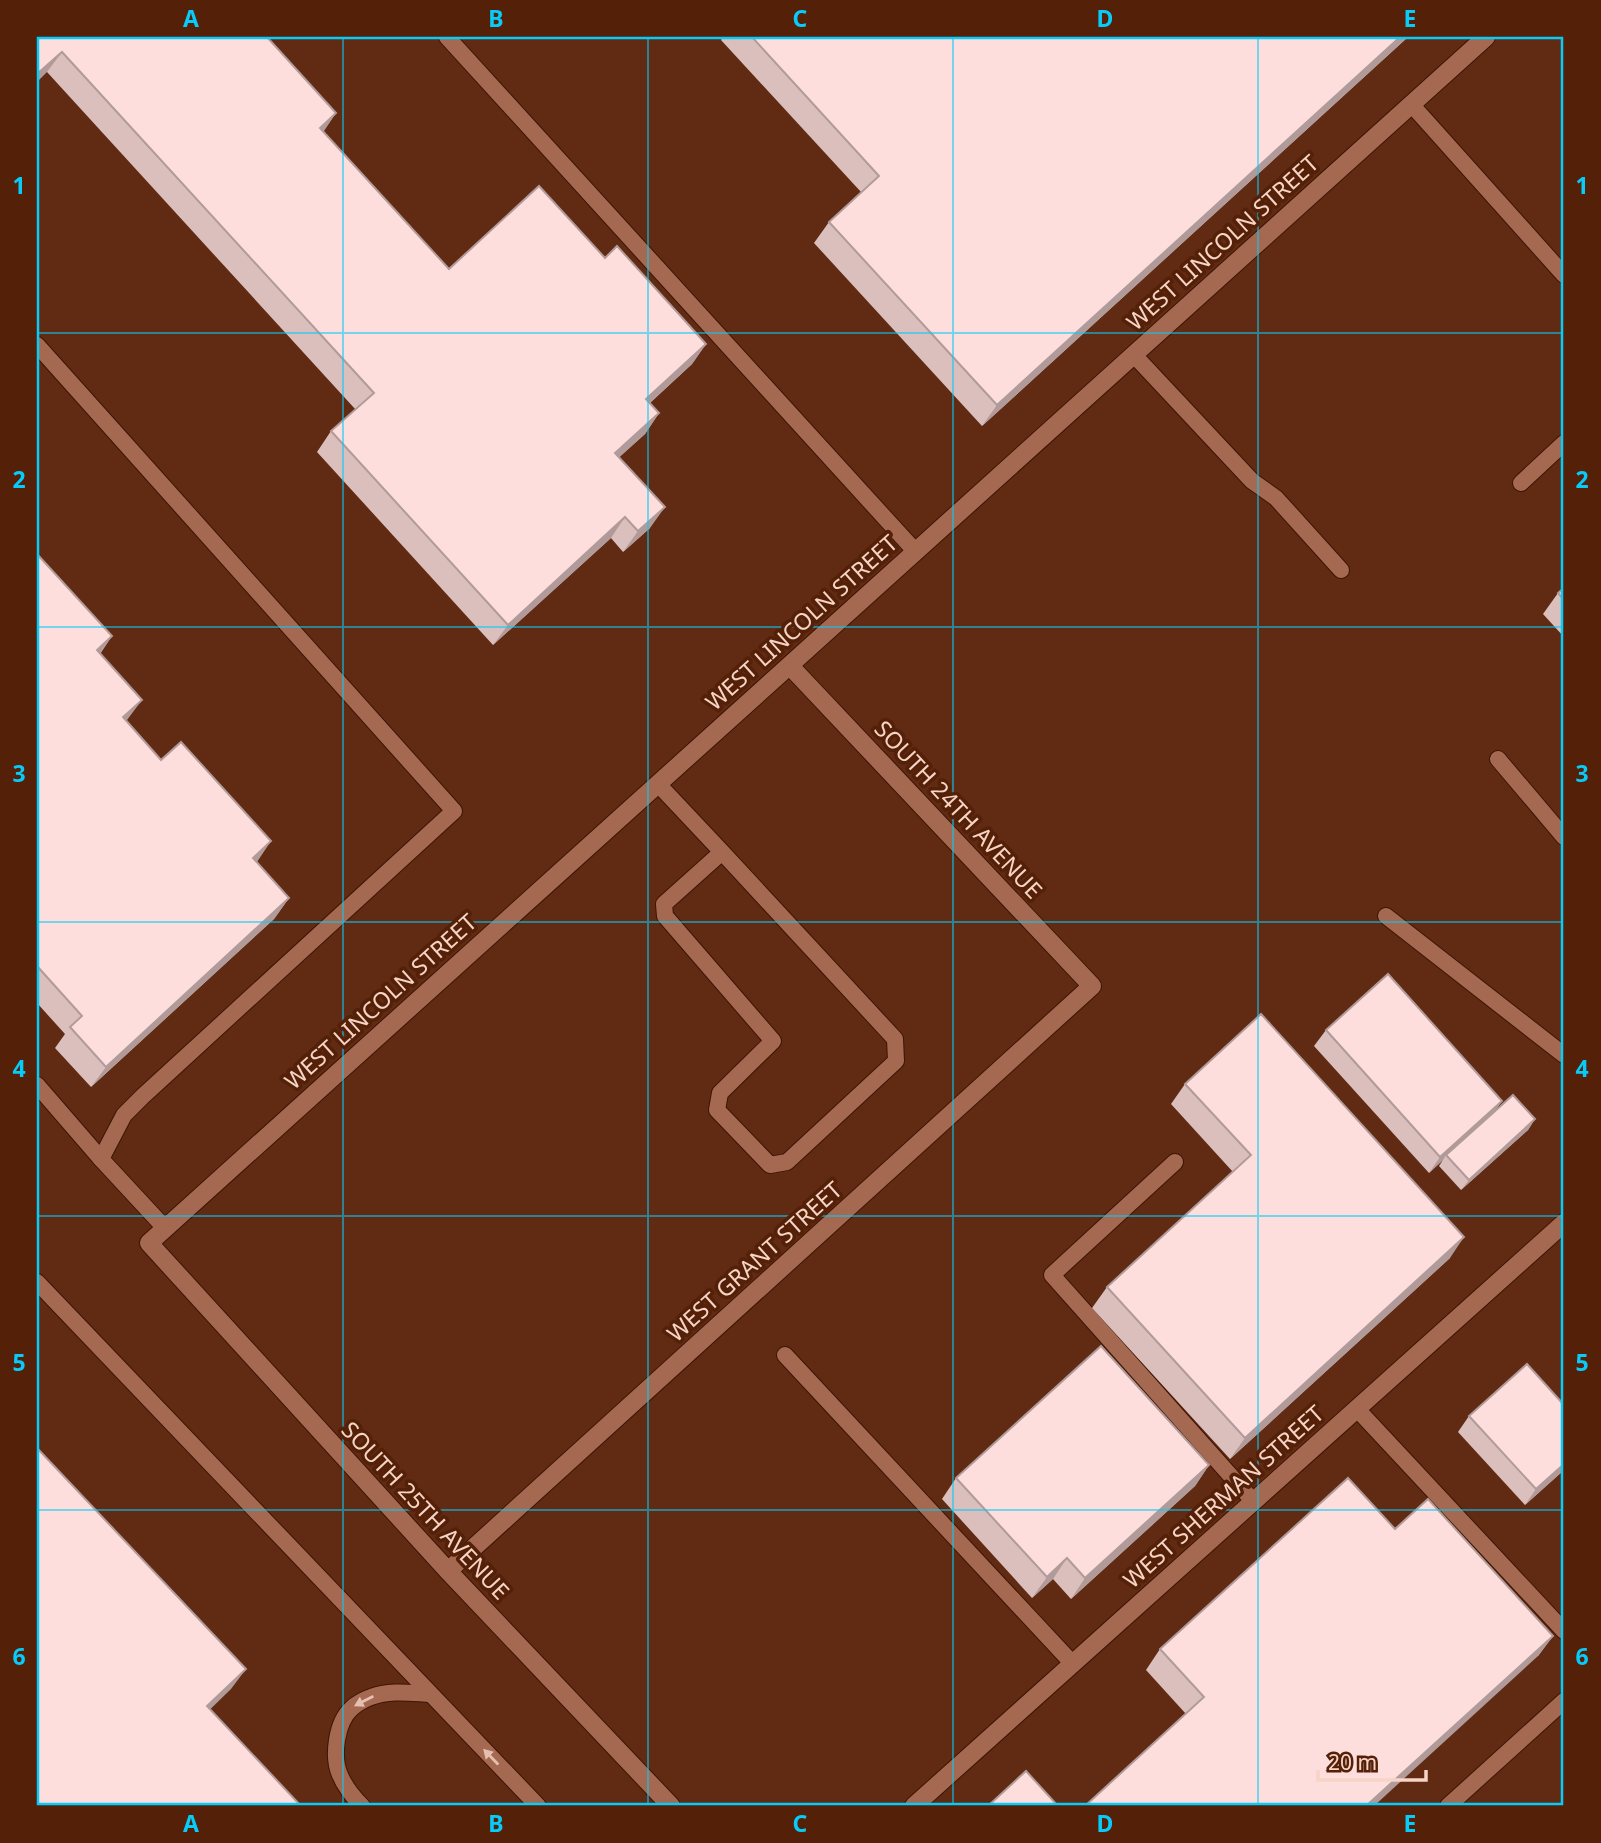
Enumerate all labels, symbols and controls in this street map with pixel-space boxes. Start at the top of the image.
text: A [183,2,199,34]
text: B [488,2,504,34]
text: C [793,2,808,34]
text: D [1097,2,1113,34]
text: E [1404,2,1416,34]
street label: WEST LINCOLN STREET [1119,147,1325,337]
text: 1 [12,169,26,201]
text: 1 [1575,169,1589,201]
text: 2 [12,463,26,495]
text: 2 [1575,463,1589,495]
street label: WEST LINCOLN STREET [698,527,904,717]
street label: SOUTH 24TH AVENUE [868,713,1050,905]
text: 3 [12,757,26,789]
text: 3 [1575,757,1589,789]
street label: WEST LINCOLN STREET [277,906,483,1096]
text: 4 [12,1052,26,1084]
text: 4 [1575,1052,1589,1084]
street label: WEST GRANT STREET [659,1173,849,1348]
text: 5 [12,1346,26,1378]
text: 5 [1575,1346,1589,1378]
street label: WEST SHERMAN STREET [1116,1397,1330,1595]
street label: SOUTH 25TH AVENUE [335,1414,517,1606]
text: 6 [12,1640,26,1672]
text: 6 [1575,1640,1589,1672]
one-way arrow [354,1696,374,1707]
scale bar [1318,1738,1426,1782]
text: 20 m [1328,1748,1377,1776]
one-way arrow [483,1749,499,1766]
text: A [183,1807,199,1839]
text: B [488,1807,504,1839]
text: C [793,1807,808,1839]
text: D [1097,1807,1113,1839]
text: E [1404,1807,1416,1839]

